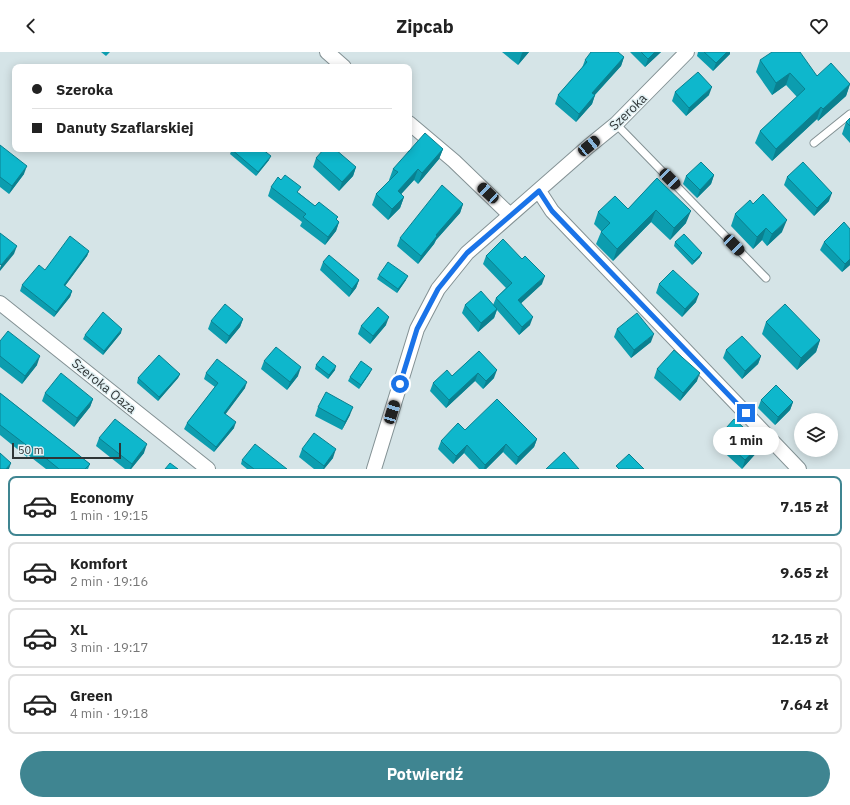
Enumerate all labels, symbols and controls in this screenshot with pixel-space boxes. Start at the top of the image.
icon: back [20,15,42,37]
text: Zipcab [396,15,454,38]
icon: heart [808,15,830,37]
text: Szeroka [56,80,113,99]
street label: Szeroka [605,90,651,134]
text: Danuty Szaflarskiej [56,118,194,137]
car [576,134,602,158]
car [657,166,683,192]
car [475,180,501,206]
car [721,232,747,258]
street label: Szeroka Oaza [68,355,140,417]
route start [391,375,409,393]
car [383,399,401,425]
route end [737,404,755,422]
map controls [794,413,838,457]
button: layers [794,413,838,457]
callout: 1 min [713,427,779,455]
text: 1 min [729,432,763,449]
scale bar [12,441,121,460]
text: 50 m [18,443,43,457]
icon: car [22,488,58,524]
text: Economy [70,488,134,507]
text: 7.15 zł [780,497,828,516]
text: 1 min · 19:15 [70,507,148,524]
icon: car [22,554,58,590]
text: Komfort [70,554,128,573]
text: 9.65 zł [780,563,828,582]
text: 2 min · 19:16 [70,573,148,590]
icon: car [22,620,58,656]
text: XL [70,620,88,639]
text: 12.15 zł [771,629,828,648]
text: 3 min · 19:17 [70,639,148,656]
icon: car [22,686,58,722]
text: Green [70,686,113,705]
text: 7.64 zł [780,695,828,714]
text: 4 min · 19:18 [70,705,148,722]
button: Potwierdź [20,751,830,797]

